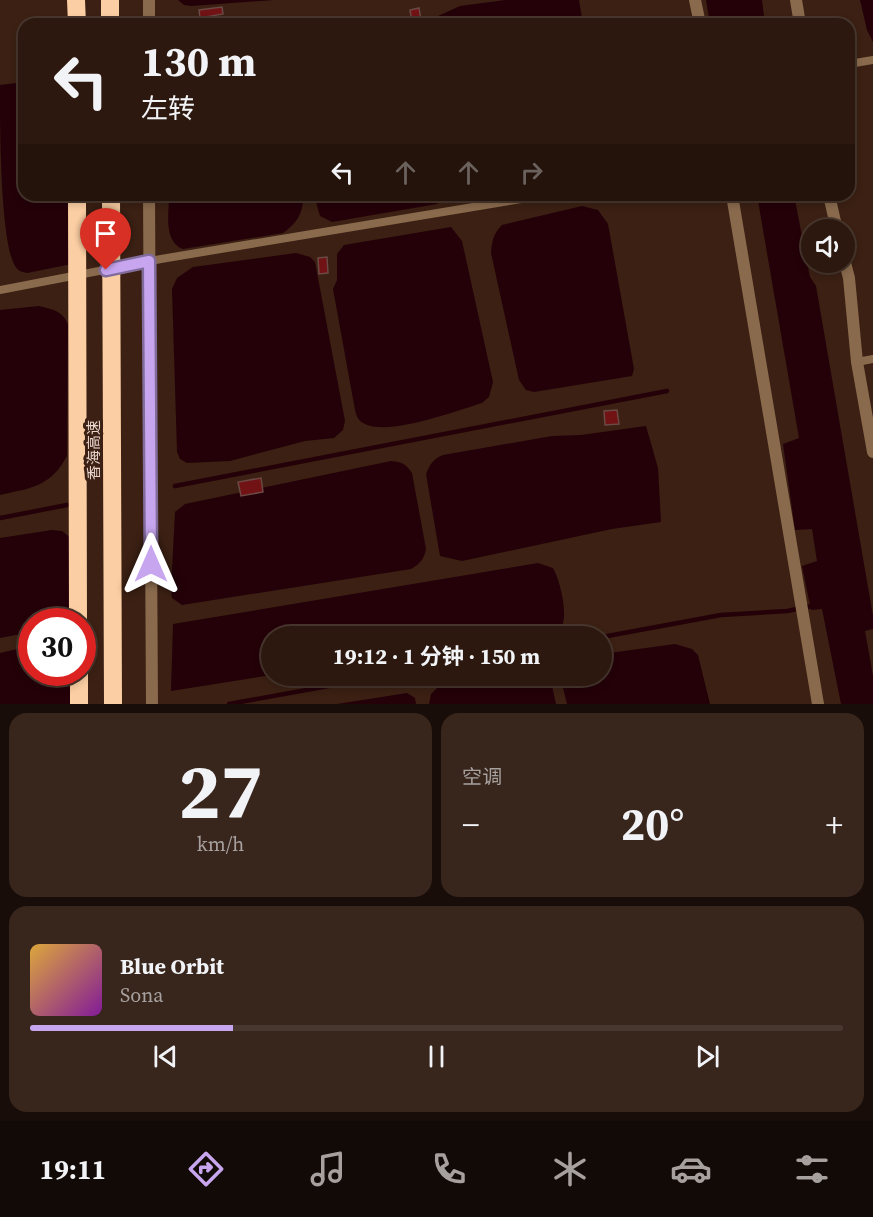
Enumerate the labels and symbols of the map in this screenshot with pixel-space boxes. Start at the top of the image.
pin [80,208,131,270]
street label: 香海高速 [83,420,104,480]
position arrow [119,532,183,596]
speed limit sign: 30 [18,608,96,686]

